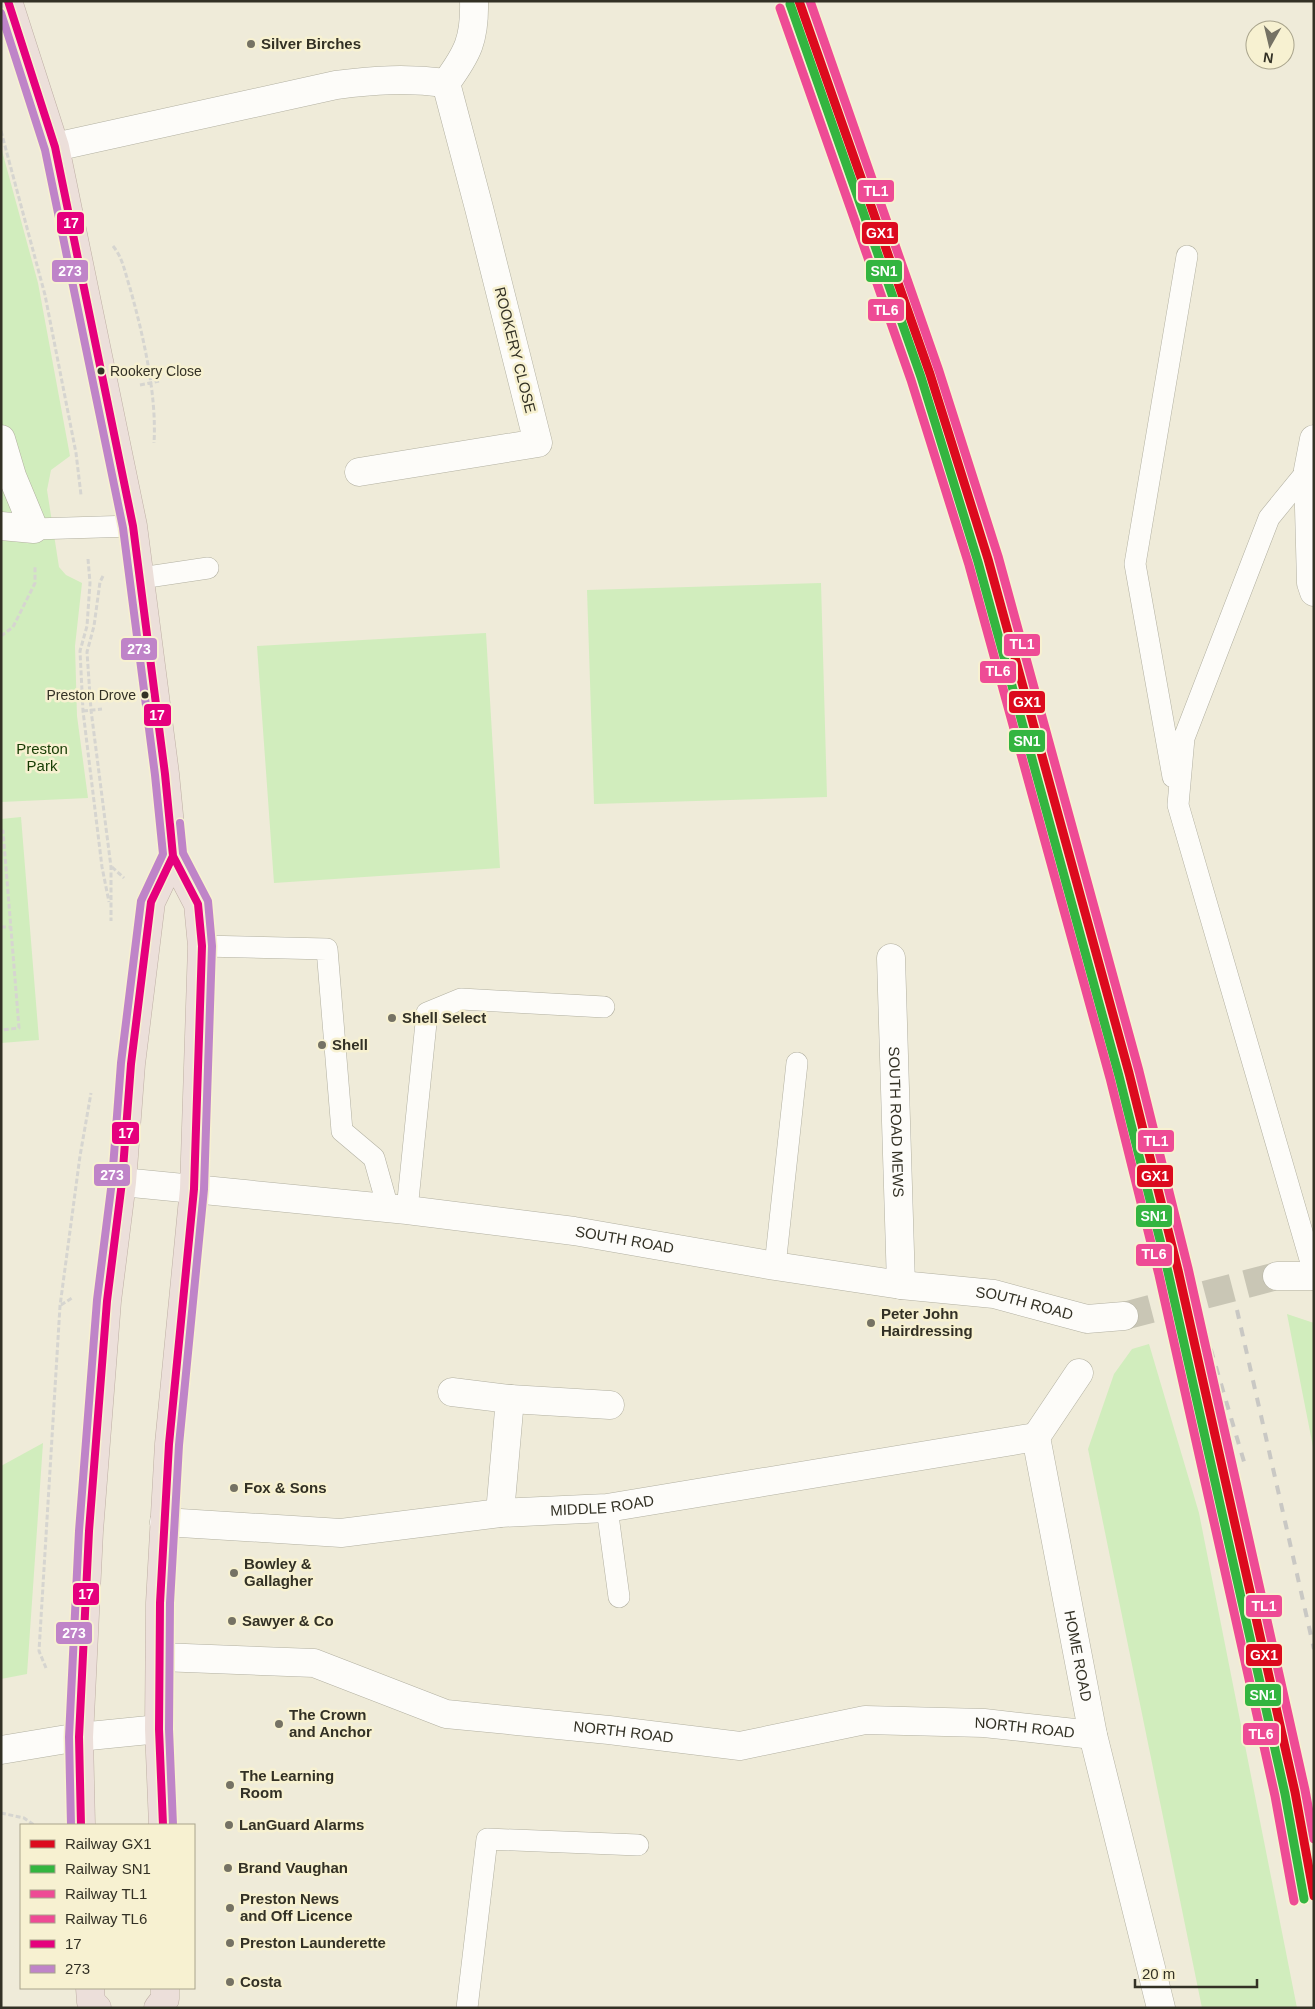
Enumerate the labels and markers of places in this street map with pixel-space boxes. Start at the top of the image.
place label: Silver Birches [261,35,361,52]
marker: Silver Birches [245,38,257,50]
place label: Rookery Close [110,363,202,379]
marker: Rookery Close [96,366,106,376]
place label: Preston Drove [47,687,136,703]
marker: Preston Drove [140,690,150,700]
place label: Shell Select [402,1009,486,1026]
marker: Shell Select [386,1012,398,1024]
place label: Shell [332,1036,368,1053]
marker: Shell [316,1039,328,1051]
place label: Peter John Hairdressing [881,1305,973,1339]
marker: Peter John Hairdressing [865,1317,877,1329]
place label: Fox & Sons [244,1479,327,1496]
marker: Fox & Sons [228,1482,240,1494]
place label: Bowley & Gallagher [244,1555,313,1589]
marker: Bowley & Gallagher [228,1567,240,1579]
place label: Sawyer & Co [242,1612,334,1629]
marker: Sawyer & Co [226,1615,238,1627]
place label: The Crown and Anchor [289,1706,372,1740]
marker: The Crown and Anchor [273,1718,285,1730]
place label: The Learning Room [240,1767,334,1801]
marker: The Learning Room [224,1779,236,1791]
place label: LanGuard Alarms [239,1816,364,1833]
marker: LanGuard Alarms [223,1819,235,1831]
place label: Brand Vaughan [238,1859,348,1876]
marker: Brand Vaughan [222,1862,234,1874]
place label: Preston News and Off Licence [240,1890,353,1924]
marker: Preston News and Off Licence [224,1902,236,1914]
place label: Preston Launderette [240,1934,386,1951]
marker: Preston Launderette [224,1937,236,1949]
place label: Costa [240,1973,282,1990]
marker: Costa [224,1976,236,1988]

